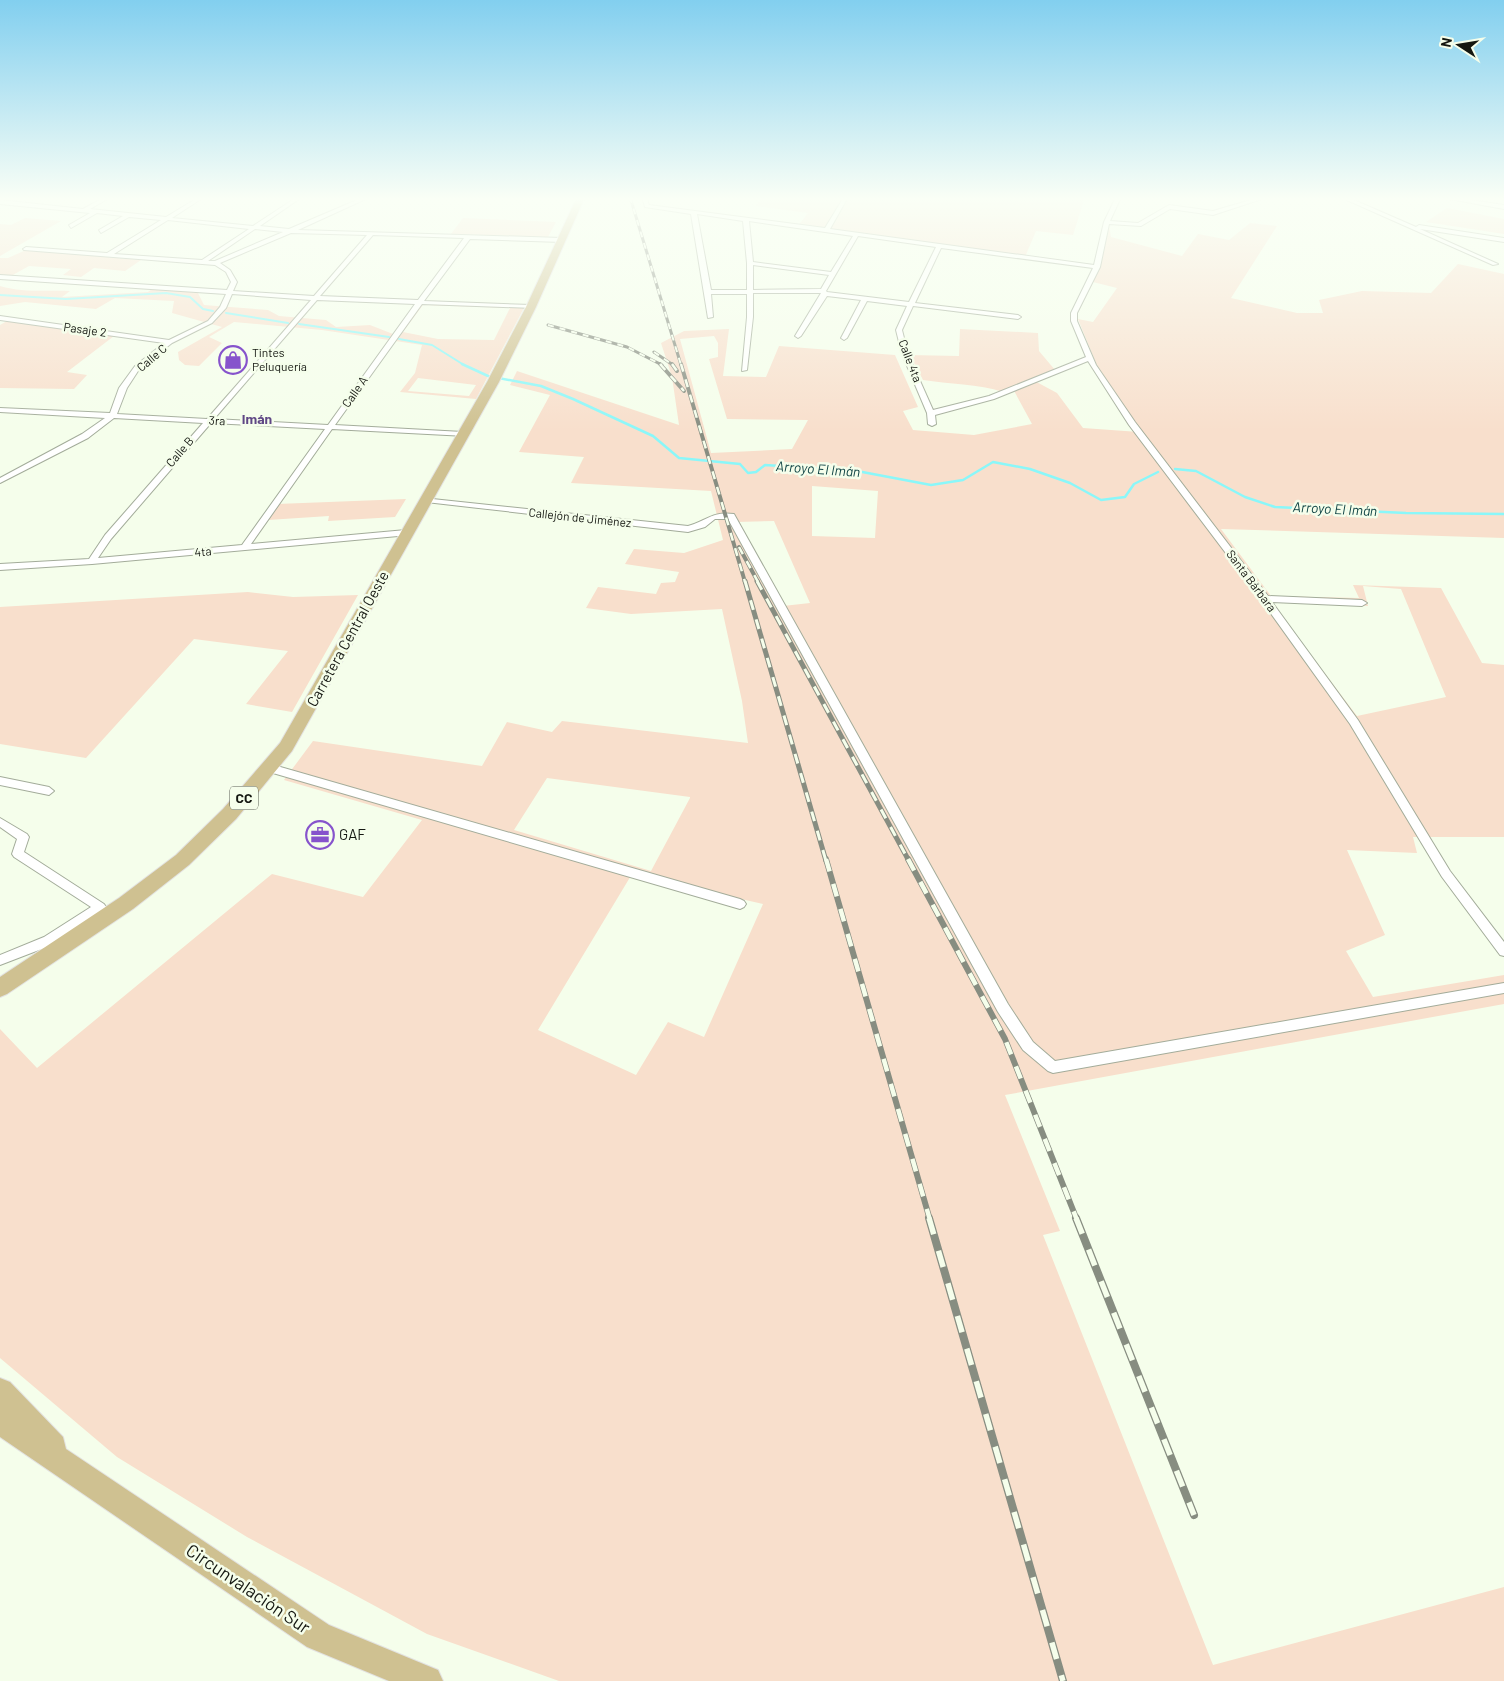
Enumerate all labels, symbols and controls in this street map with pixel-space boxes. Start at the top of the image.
north arrow [1434,20,1484,70]
text: N [1437,36,1455,49]
street label: Pasaje 2 [63,319,108,339]
street label: Calle 4ta [896,337,925,384]
street label: Calle C [133,341,169,374]
shop icon: Tintes Peluquería [218,345,248,375]
place label: Tintes Peluquería [252,345,307,373]
street label: Calle A [338,373,370,410]
district label: Imán [242,410,272,427]
street label: 3ra [208,413,226,427]
street label: Calle B [162,433,196,469]
water label: Arroyo El Imán [775,457,861,480]
water label: Arroyo El Imán [1292,498,1378,519]
street label: Callejón de Jiménez [528,505,632,529]
street label: 4ta [194,543,212,559]
street label: Santa Bárbara [1224,547,1280,614]
street label: Carretera Central Oeste [302,567,392,710]
road number: CC [230,786,258,810]
office icon: GAF [305,820,335,850]
place label: GAF [339,825,366,843]
street label: Circunvalación Sur [182,1539,315,1638]

